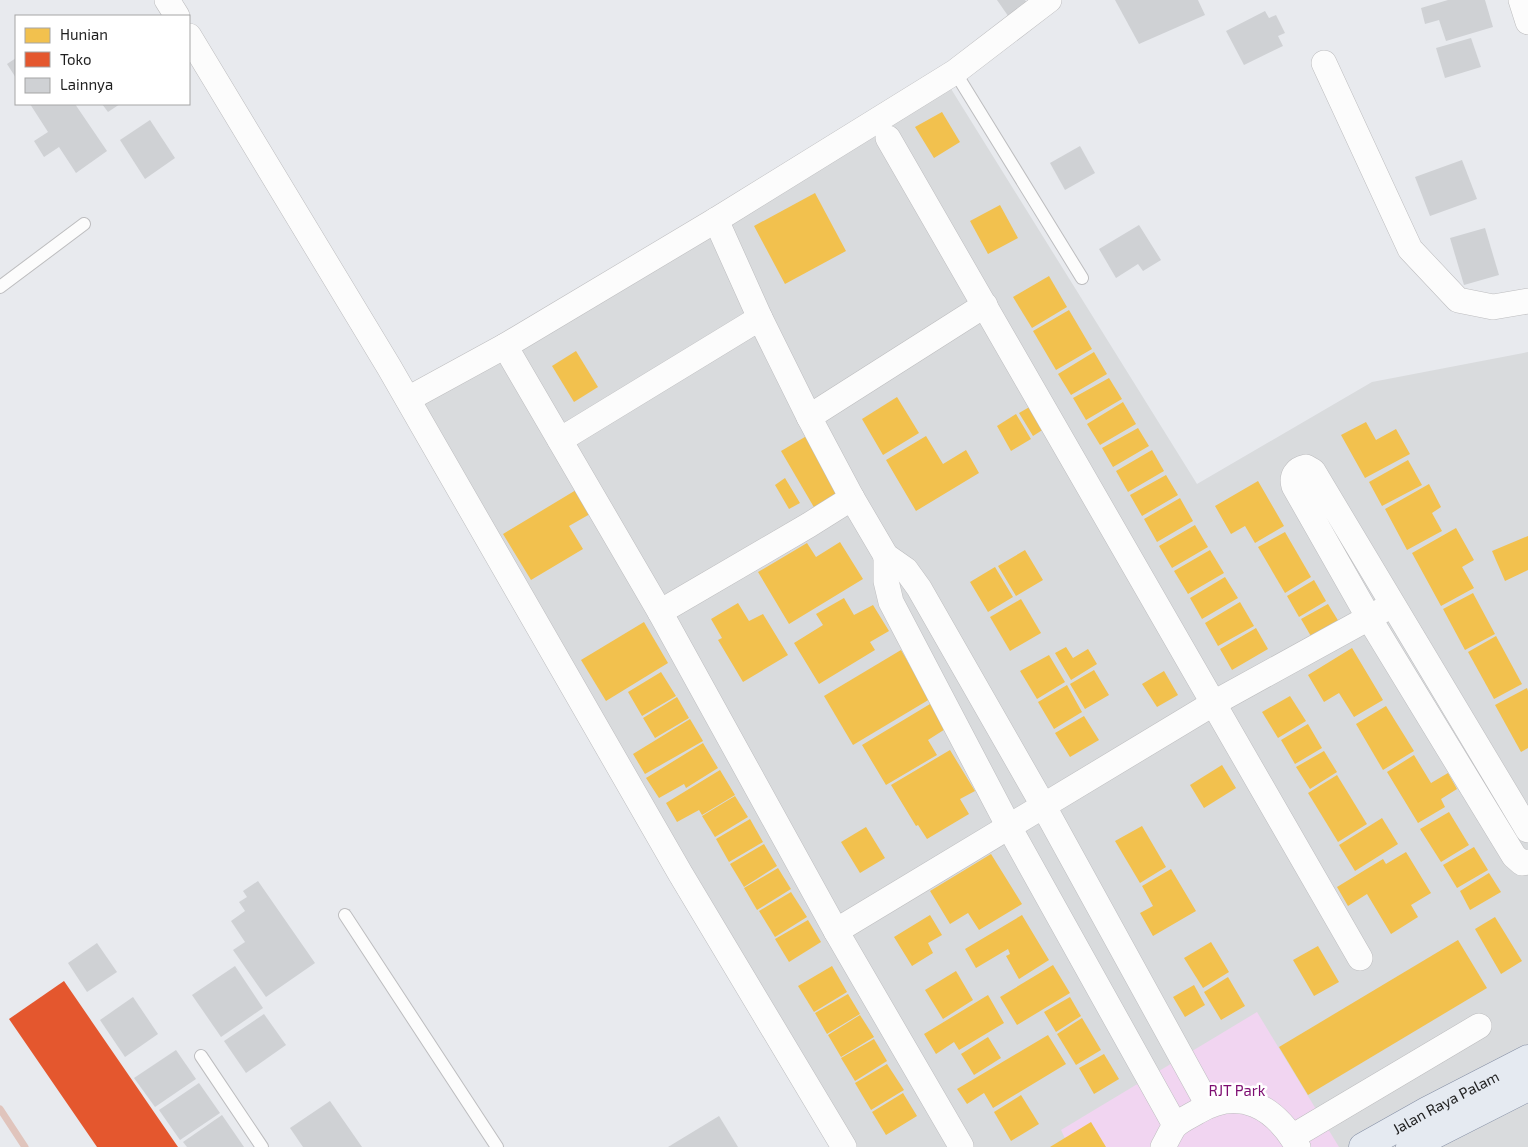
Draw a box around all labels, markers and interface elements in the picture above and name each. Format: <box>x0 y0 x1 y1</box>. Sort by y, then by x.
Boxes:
legend <box>15 15 190 105</box>
text: Hunian <box>60 25 108 43</box>
text: Toko <box>60 50 92 68</box>
text: Lainnya <box>60 75 113 93</box>
street label: Jalan Raya Palam <box>1389 1067 1502 1138</box>
park label: RJT Park <box>1209 1081 1266 1099</box>

